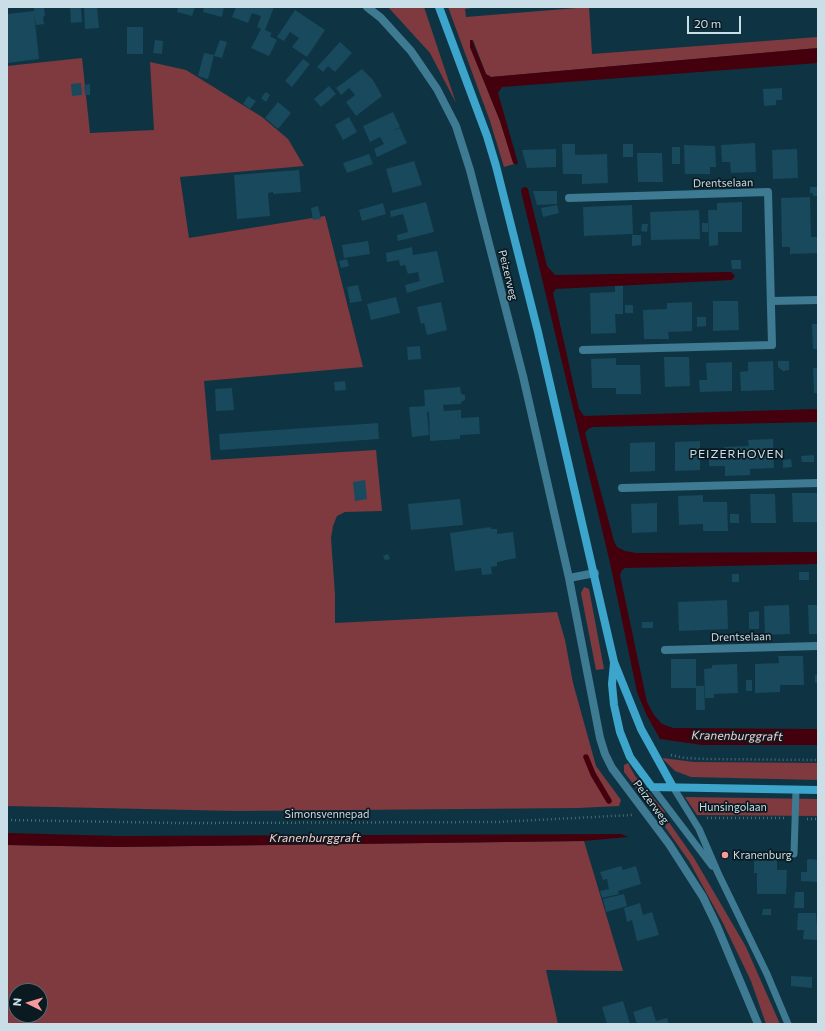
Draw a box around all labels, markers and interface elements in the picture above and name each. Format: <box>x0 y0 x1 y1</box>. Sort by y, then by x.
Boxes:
scale bar <box>689 8 743 34</box>
text: 20 m <box>694 16 721 30</box>
street label: Drentselaan <box>693 176 753 190</box>
street label: Peizerweg <box>495 248 521 302</box>
district label: PEIZERHOVEN <box>689 447 785 461</box>
street label: Drentselaan <box>711 630 771 644</box>
water label: Kranenburggraft <box>691 728 783 744</box>
street label: Peizerweg <box>630 778 672 826</box>
street label: Hunsingolaan <box>699 800 767 814</box>
street label: Simonsvennepad <box>285 807 369 821</box>
water label: Kranenburggraft <box>269 831 361 845</box>
place label: Kranenburg <box>733 848 792 862</box>
marker: Kranenburg <box>720 850 730 860</box>
north arrow <box>8 983 48 1023</box>
text: N <box>10 997 23 1007</box>

